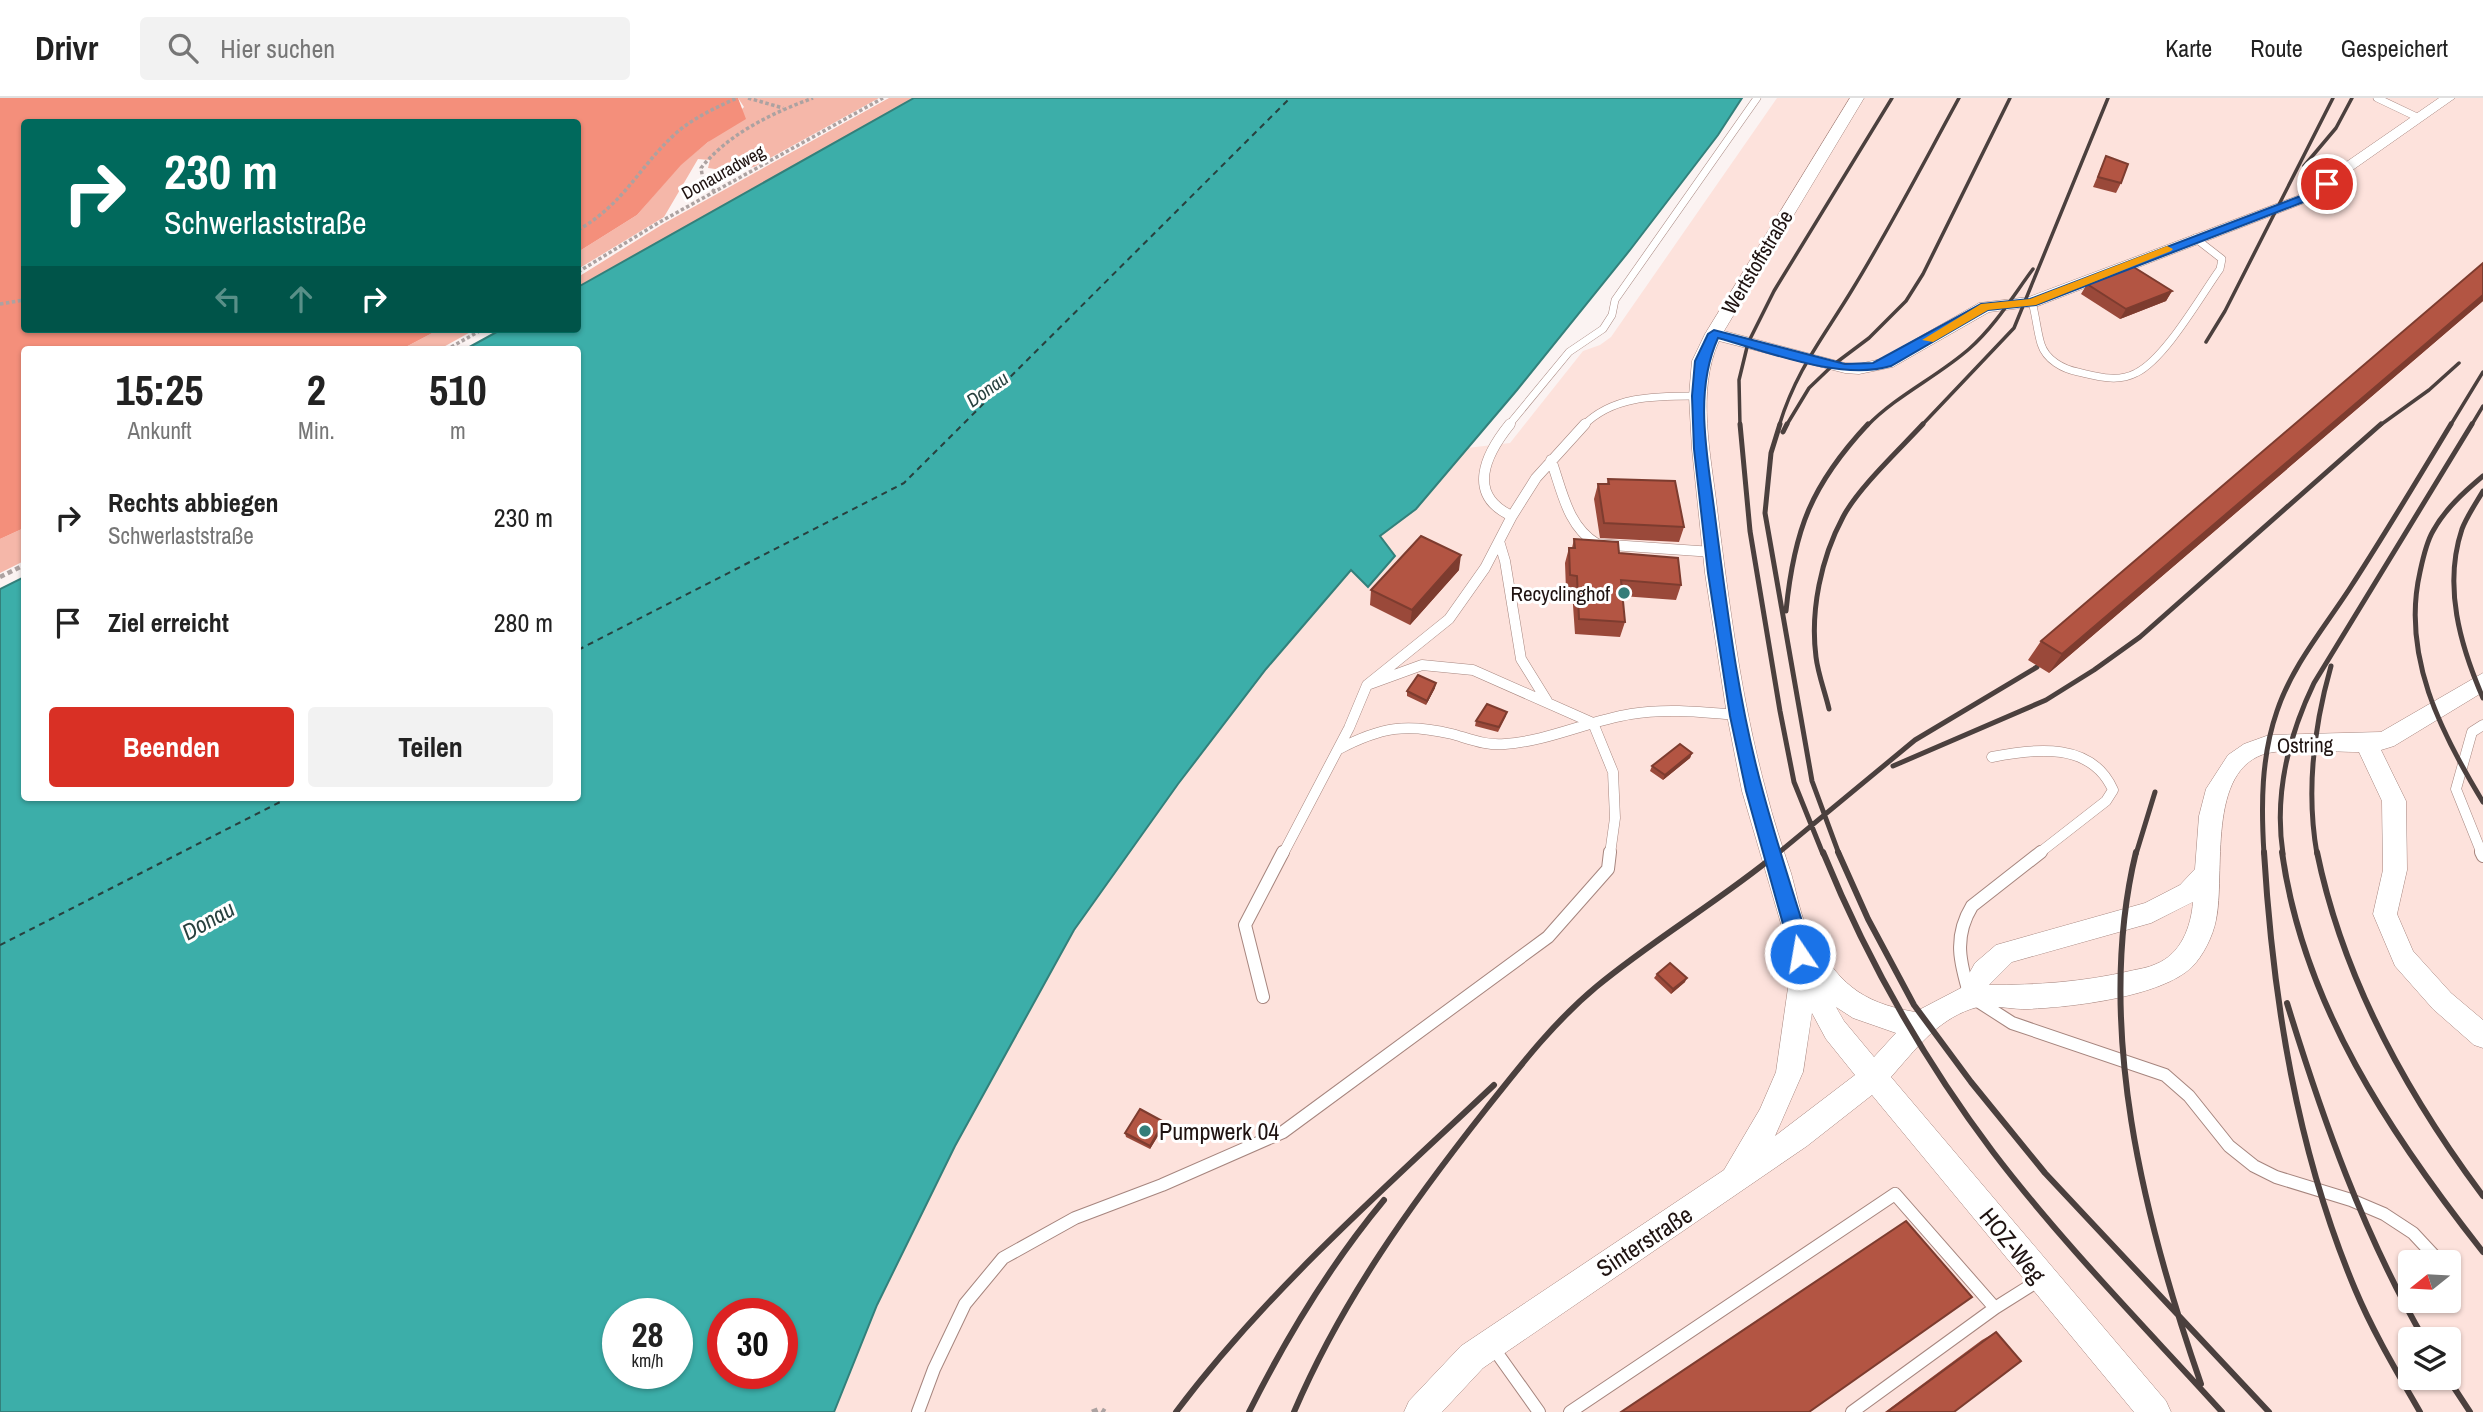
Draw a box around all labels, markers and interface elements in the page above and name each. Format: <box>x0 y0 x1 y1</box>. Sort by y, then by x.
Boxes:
search box <box>140 17 630 80</box>
text: Drivr <box>35 26 98 70</box>
icon: search <box>164 29 202 67</box>
text: Hier suchen <box>220 31 335 66</box>
text: Karte <box>2165 32 2212 64</box>
text: Route <box>2250 32 2303 64</box>
text: Gespeichert <box>2341 32 2448 64</box>
text: 230 m <box>164 138 278 204</box>
street label: Donauradweg <box>677 138 770 205</box>
icon: right <box>49 147 140 238</box>
pin <box>2297 154 2357 214</box>
icon: arrive <box>2308 165 2346 203</box>
text: Schwerlaststraße <box>164 201 367 244</box>
street label: Wertstoffstraße <box>1714 204 1800 320</box>
icon: left <box>209 280 247 318</box>
icon: ahead <box>282 280 320 318</box>
icon: right <box>355 280 393 318</box>
text: 15:25 <box>115 362 204 418</box>
text: 2 <box>307 362 326 418</box>
text: 510 <box>429 362 487 418</box>
water label: Donau <box>961 365 1014 413</box>
text: Ankunft <box>127 415 191 446</box>
text: Min. <box>298 415 335 446</box>
text: m <box>450 415 466 446</box>
text: Rechts abbiegen <box>108 485 279 520</box>
icon: right <box>49 499 87 537</box>
text: 230 m <box>494 500 553 535</box>
text: Schwerlaststraße <box>108 520 254 551</box>
place label: Recyclinghof <box>1510 579 1610 608</box>
marker: Recyclinghof <box>1616 585 1632 601</box>
icon: arrive <box>49 604 87 642</box>
text: Ziel erreicht <box>108 605 229 640</box>
text: 280 m <box>494 605 553 640</box>
button: Beenden <box>49 707 294 787</box>
button: Teilen <box>308 707 553 787</box>
street label: Ostring <box>2277 730 2334 760</box>
water label: Donau <box>176 893 240 947</box>
position arrow <box>1763 917 1837 991</box>
place label: Pumpwerk 04 <box>1159 1115 1279 1147</box>
marker: Pumpwerk 04 <box>1137 1123 1153 1139</box>
street label: Sinterstraße <box>1590 1198 1698 1284</box>
street label: HOZ-Weg <box>1973 1201 2053 1289</box>
north arrow <box>2398 1250 2460 1312</box>
map controls <box>2398 1250 2461 1390</box>
speed limit sign: 30 <box>707 1298 798 1389</box>
text: 28 <box>632 1311 663 1358</box>
button: layers <box>2398 1327 2461 1390</box>
text: km/h <box>632 1348 664 1373</box>

